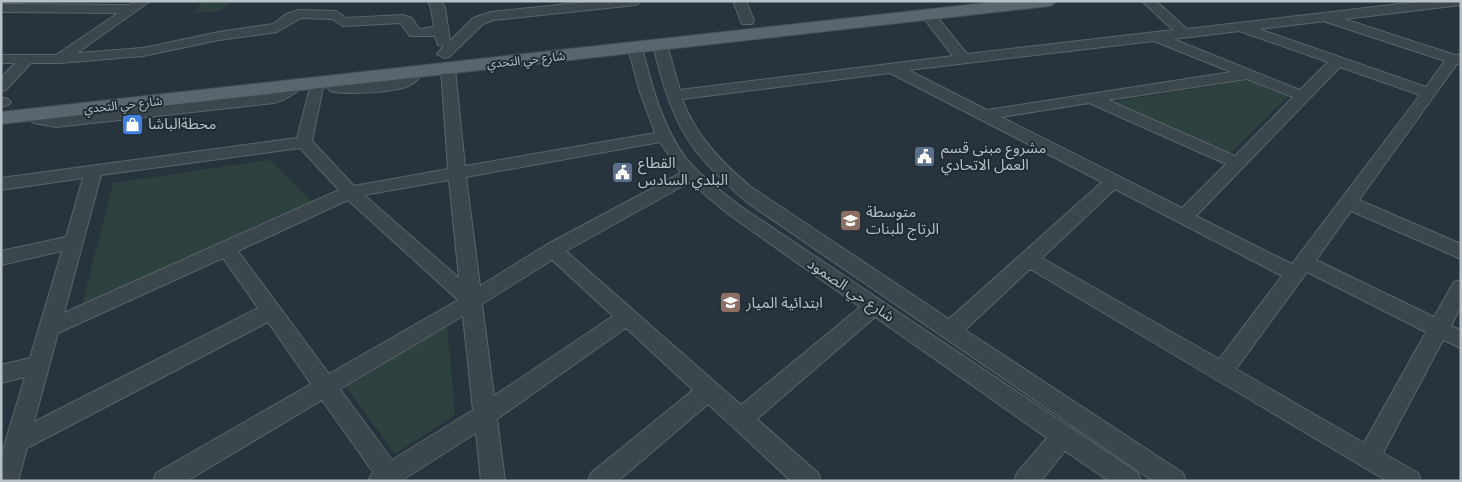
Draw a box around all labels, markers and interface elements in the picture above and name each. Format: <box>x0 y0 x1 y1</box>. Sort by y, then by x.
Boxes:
street label: شارع حي التحدي <box>486 49 566 74</box>
street label: شارع حي التحدي <box>83 94 163 119</box>
shop icon: محطةالباشا <box>120 112 144 136</box>
place label: محطةالباشا <box>148 115 216 132</box>
place label: مشروع مبنى قسم العمل الاتحادي <box>941 139 1046 176</box>
public building icon: مشروع مبنى قسم العمل الاتحادي <box>913 145 937 169</box>
place label: القطاع البلدي السادس <box>638 154 728 191</box>
public building icon: القطاع البلدي السادس <box>610 160 634 184</box>
place label: متوسطة الرتاج للبنات <box>866 203 939 241</box>
school or university icon: متوسطة الرتاج للبنات <box>838 209 862 233</box>
street label: شارع حي الصمود <box>802 254 898 328</box>
school or university icon: ابتدائية الميار <box>718 291 742 315</box>
place label: ابتدائية الميار <box>745 294 823 312</box>

